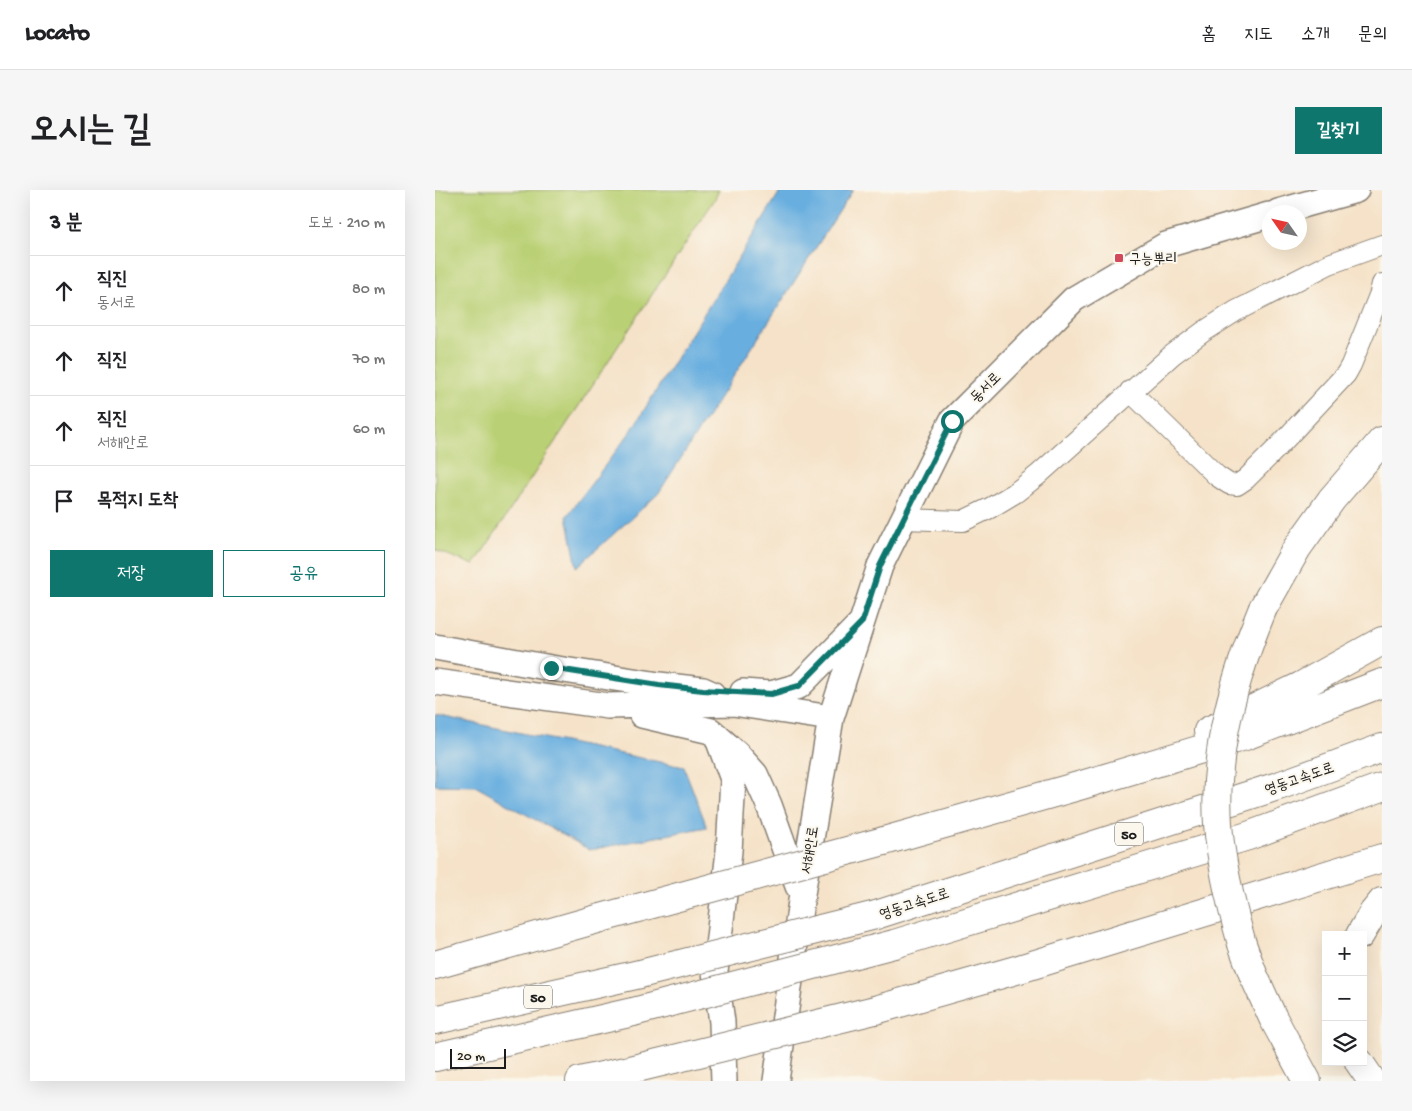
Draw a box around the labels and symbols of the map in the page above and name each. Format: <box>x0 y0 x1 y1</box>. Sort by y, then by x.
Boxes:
north arrow <box>1262 205 1307 250</box>
place label: 구능뿌리 <box>1129 251 1177 269</box>
marker: 구능뿌리 <box>1113 252 1125 264</box>
street label: 동서로 <box>967 369 1006 408</box>
route start <box>941 410 964 433</box>
route end <box>540 657 563 680</box>
street label: 영동고속도로 <box>1262 760 1337 800</box>
road number: 50 <box>1115 823 1143 846</box>
street label: 서해안로 <box>798 825 824 876</box>
street label: 영동고속도로 <box>877 885 952 925</box>
road number: 50 <box>524 986 552 1009</box>
scale bar <box>450 1046 506 1069</box>

